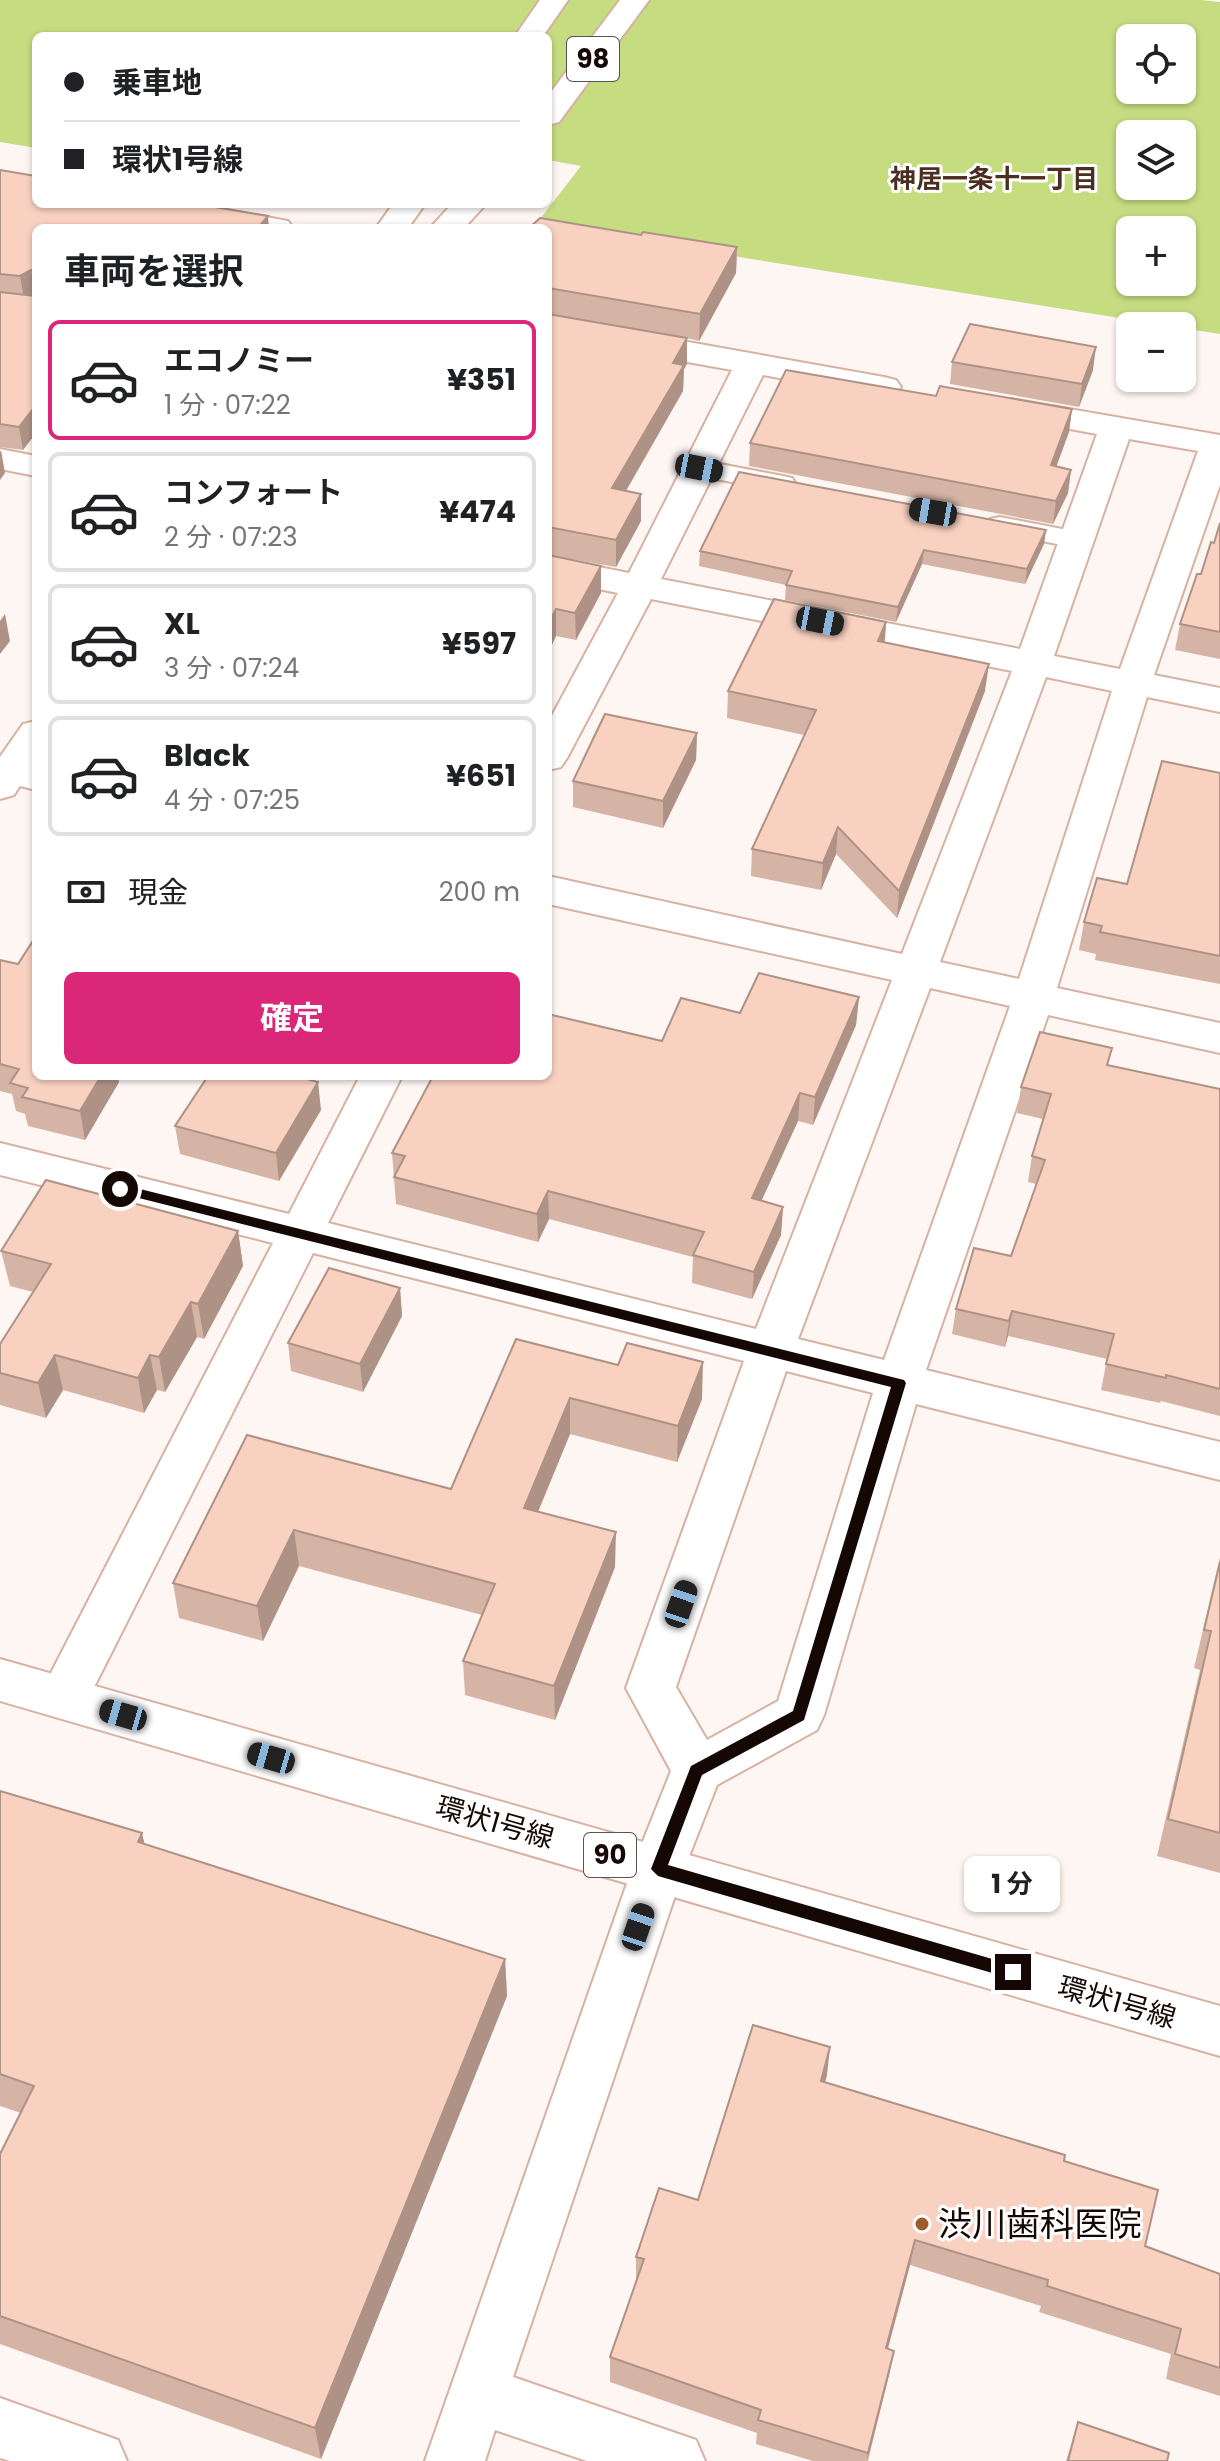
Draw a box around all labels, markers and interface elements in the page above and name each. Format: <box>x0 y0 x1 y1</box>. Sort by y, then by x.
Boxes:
map controls <box>1116 24 1196 392</box>
button: locate <box>1116 24 1196 104</box>
road number: 98 <box>567 37 619 81</box>
text: 乗車地 <box>112 61 202 104</box>
button: layers <box>1116 120 1196 200</box>
text: 環状1号線 <box>112 138 243 181</box>
district label: 神居一条十一丁目 <box>890 161 1098 197</box>
button: + <box>1116 216 1196 296</box>
text: 車両を選択 <box>64 246 244 297</box>
button: − <box>1116 312 1196 392</box>
text: エコノミー <box>164 339 314 382</box>
icon: car <box>68 344 140 416</box>
text: ¥351 <box>447 358 516 401</box>
text: 1 分 · 07:22 <box>164 387 291 423</box>
car <box>673 452 725 484</box>
text: コンフォート <box>164 471 343 514</box>
icon: car <box>68 476 140 548</box>
text: ¥474 <box>439 490 516 533</box>
car <box>907 496 959 528</box>
text: 2 分 · 07:23 <box>164 519 298 555</box>
text: XL <box>164 602 200 645</box>
car <box>794 605 846 637</box>
icon: car <box>68 608 140 680</box>
text: ¥597 <box>442 622 516 665</box>
text: 3 分 · 07:24 <box>164 650 299 686</box>
text: Black <box>164 734 250 777</box>
icon: car <box>68 740 140 812</box>
text: ¥651 <box>446 754 516 797</box>
text: 4 分 · 07:25 <box>164 782 300 818</box>
icon: cash <box>64 870 108 914</box>
text: 現金 <box>128 871 188 914</box>
text: 200 m <box>439 874 520 910</box>
button: 確定 <box>64 972 520 1064</box>
route start <box>102 1171 138 1207</box>
car <box>662 1577 700 1631</box>
car <box>97 1697 149 1733</box>
car <box>245 1740 297 1776</box>
street label: 環状1号線 <box>431 1787 558 1858</box>
road number: 90 <box>584 1833 636 1877</box>
callout: 1 分 <box>965 1856 1061 1912</box>
text: 1 分 <box>991 1866 1033 1902</box>
car <box>619 1900 657 1954</box>
route end <box>995 1954 1031 1990</box>
street label: 環状1号線 <box>1053 1967 1180 2038</box>
place label: 渋川歯科医院 <box>938 2200 1142 2248</box>
marker: 渋川歯科医院 <box>913 2215 931 2233</box>

